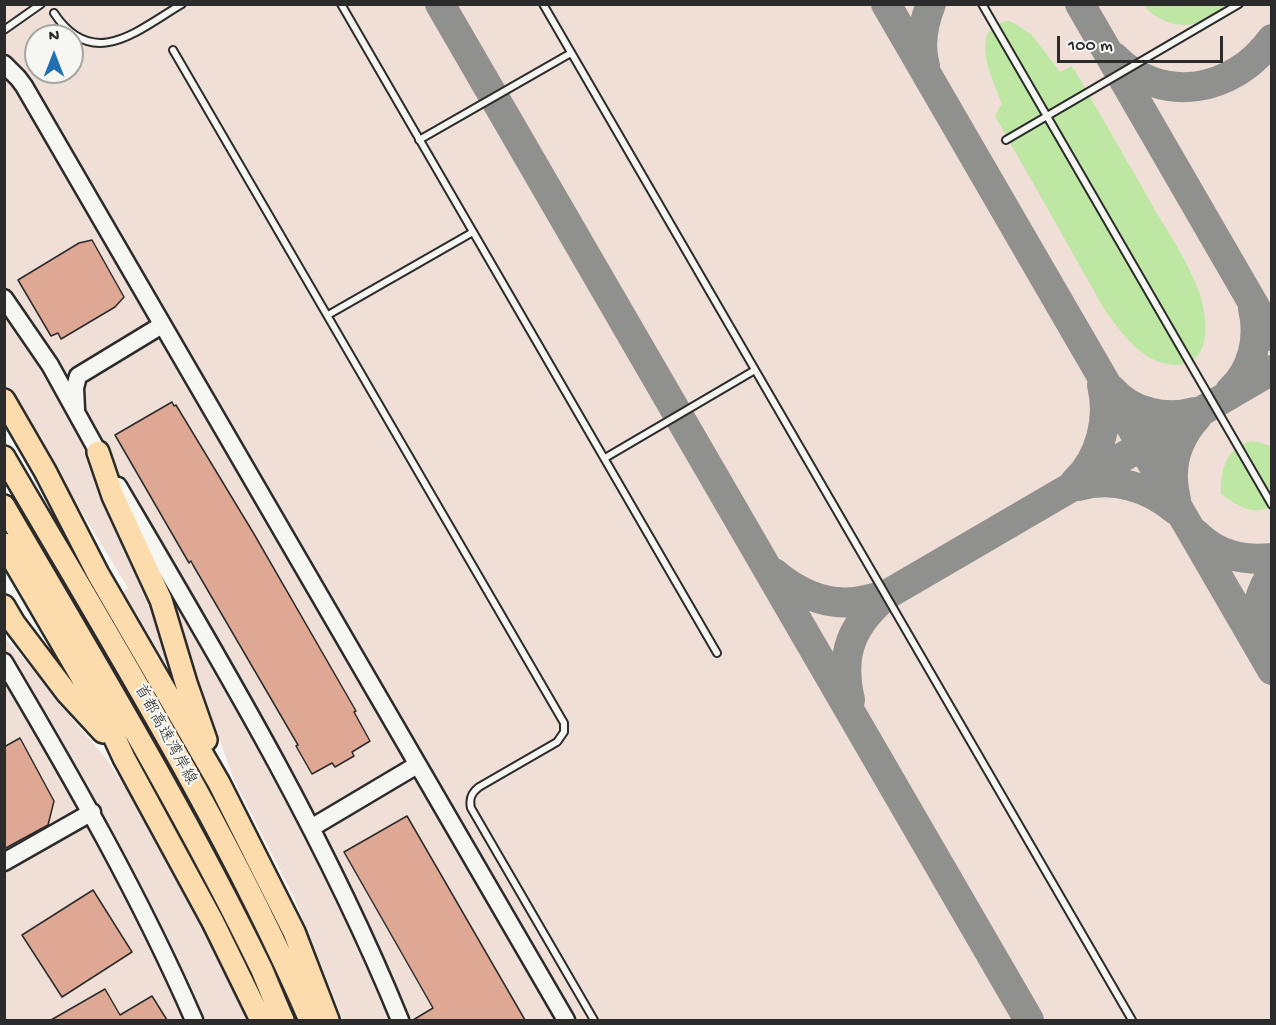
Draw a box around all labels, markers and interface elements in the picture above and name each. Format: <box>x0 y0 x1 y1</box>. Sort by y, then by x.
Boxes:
north arrow <box>24 24 84 84</box>
scale bar <box>1060 24 1226 62</box>
text: N <box>49 28 59 47</box>
text: 100 m <box>1068 36 1113 57</box>
street label: 首都高速湾岸線 <box>128 681 200 789</box>

